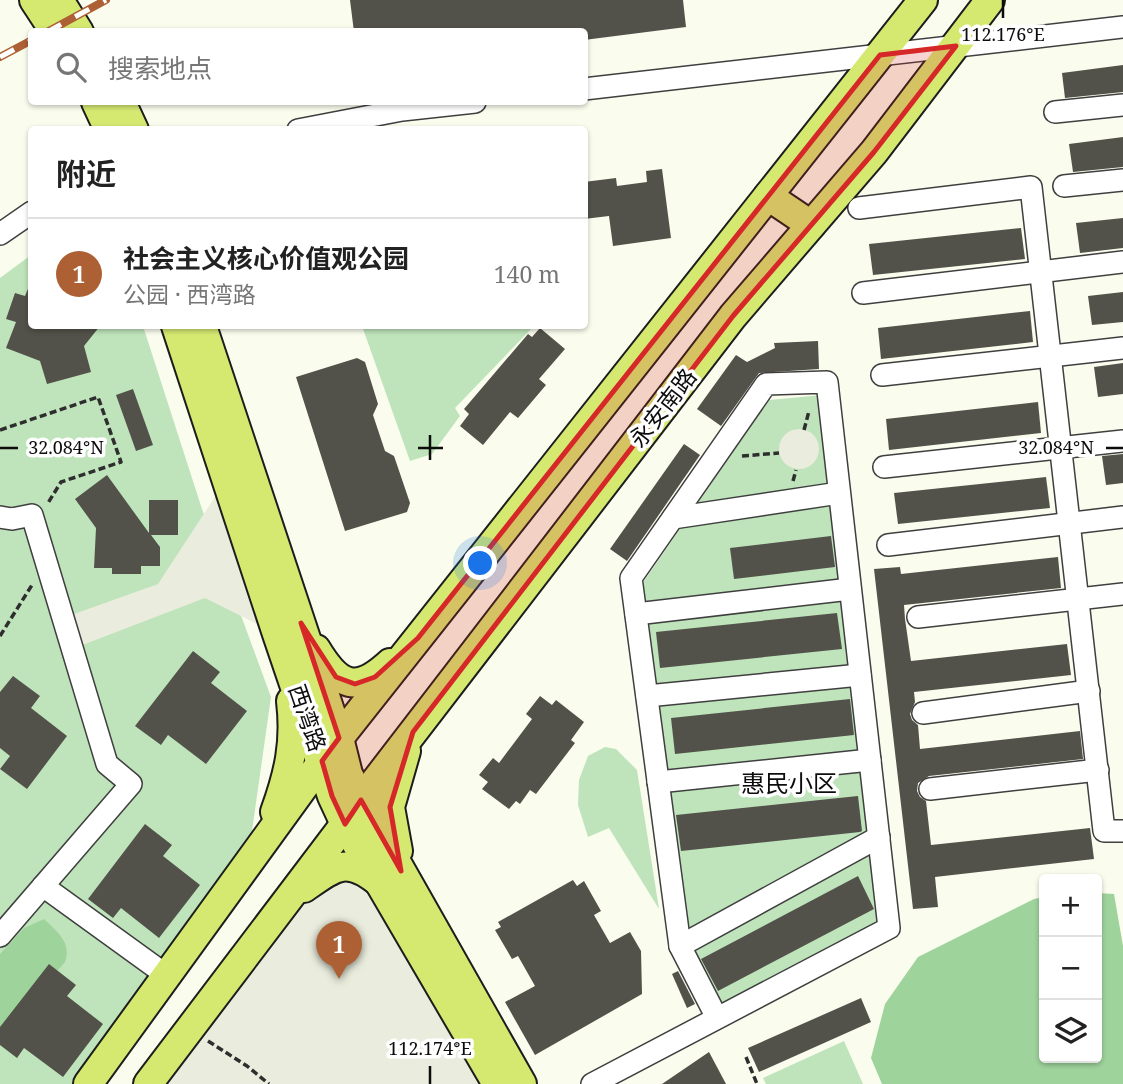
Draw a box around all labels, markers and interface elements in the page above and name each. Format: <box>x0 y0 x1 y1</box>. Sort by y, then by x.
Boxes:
text: 112.176°E <box>961 22 1045 46</box>
search box <box>28 28 588 105</box>
icon: search <box>52 48 90 86</box>
text: 搜索地点 <box>108 50 212 86</box>
text: 附近 <box>56 153 116 194</box>
text: 社会主义核心价值观公园 <box>123 240 409 276</box>
text: 1 <box>73 258 86 290</box>
text: 140 m <box>494 258 560 290</box>
text: 公园 · 西湾路 <box>123 278 256 310</box>
street label: 永安南路 <box>621 361 703 453</box>
text: 32.084°N <box>28 435 104 459</box>
text: 32.084°N <box>1018 435 1094 459</box>
your location <box>463 546 497 580</box>
street label: 西湾路 <box>282 680 334 756</box>
district label: 惠民小区 <box>741 766 837 799</box>
map controls <box>1039 874 1102 1063</box>
button: + <box>1039 874 1102 937</box>
pin: 1 <box>316 921 362 979</box>
button: − <box>1039 937 1102 1000</box>
button: layers <box>1039 1000 1102 1063</box>
text: 112.174°E <box>388 1036 472 1060</box>

